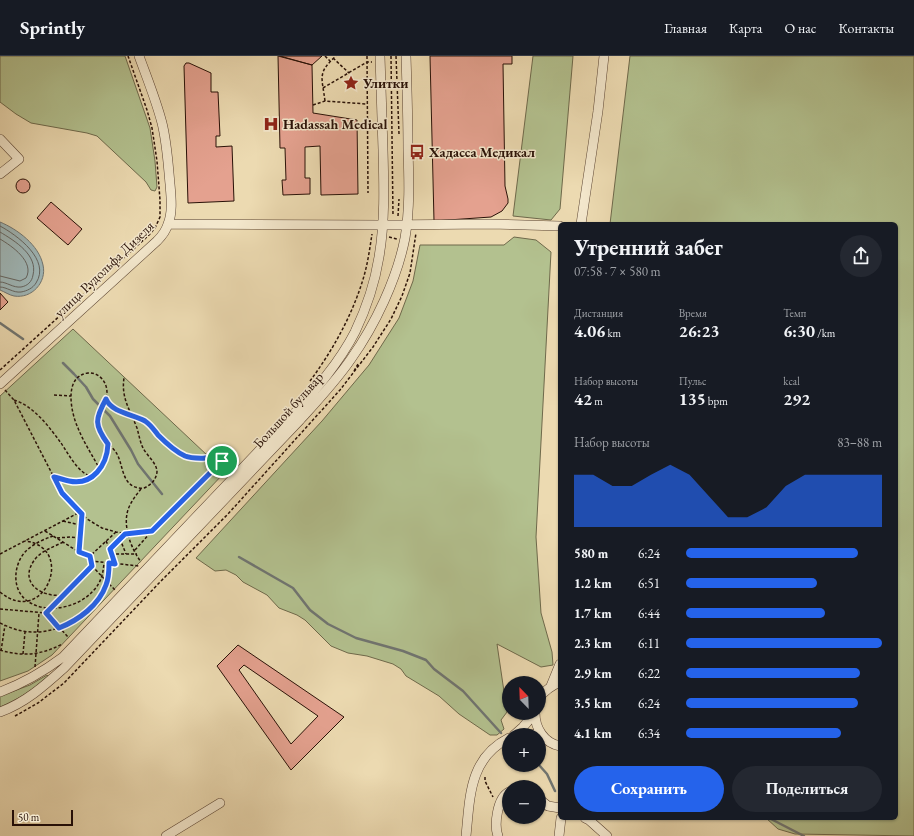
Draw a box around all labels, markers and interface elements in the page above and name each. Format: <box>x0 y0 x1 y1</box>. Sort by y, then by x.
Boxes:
text: Sprintly <box>20 15 85 40</box>
text: Главная <box>664 19 707 37</box>
text: Карта <box>729 19 762 37</box>
text: О нас <box>784 19 816 37</box>
text: Контакты <box>838 19 894 37</box>
place icon: Улитки <box>342 74 360 92</box>
place label: Улитки <box>362 74 409 92</box>
hospital icon: Hadassah Medical <box>262 115 280 133</box>
place label: Hadassah Medical <box>283 115 388 133</box>
bus stop icon: Хадасса Медикал <box>408 143 426 161</box>
place label: Хадасса Медикал <box>428 143 535 161</box>
street label: улица Рудольфа Дизеля <box>50 217 158 321</box>
text: Утренний забег <box>574 233 723 262</box>
button: share <box>840 235 882 277</box>
text: 07:58 · 7 × 580 m <box>574 263 661 280</box>
text: Дистанция <box>574 306 623 320</box>
text: Время <box>679 306 707 320</box>
text: Темп <box>783 306 806 320</box>
text: 4.06 <box>574 320 605 342</box>
text: 26:23 <box>679 320 719 342</box>
text: 6:30 <box>783 320 815 342</box>
text: km <box>605 326 621 340</box>
text: /km <box>815 326 835 340</box>
street label: Большой бульвар <box>249 368 327 452</box>
text: Набор высоты <box>574 374 638 388</box>
text: Пульс <box>679 374 707 388</box>
text: kcal <box>783 374 800 388</box>
text: 42 <box>574 388 592 410</box>
text: 135 <box>679 388 706 410</box>
text: 292 <box>783 388 810 410</box>
text: m <box>592 394 603 408</box>
text: bpm <box>706 394 728 408</box>
text: Набор высоты <box>574 434 650 451</box>
text: 83–88 m <box>837 434 882 451</box>
pin <box>205 444 239 478</box>
icon: arrive <box>211 450 233 472</box>
text: 580 m <box>574 545 608 562</box>
text: 6:24 <box>638 545 660 562</box>
text: 1.2 km <box>574 575 612 592</box>
text: 6:51 <box>638 575 660 592</box>
text: 1.7 km <box>574 605 612 622</box>
text: 6:44 <box>638 605 660 622</box>
text: 2.3 km <box>574 635 612 652</box>
text: 6:11 <box>638 635 660 652</box>
text: 2.9 km <box>574 665 612 682</box>
text: 6:22 <box>638 665 660 682</box>
north arrow <box>502 676 546 720</box>
map controls <box>502 676 546 824</box>
text: 3.5 km <box>574 695 612 712</box>
text: 6:24 <box>638 695 660 712</box>
text: 4.1 km <box>574 725 612 742</box>
text: 6:34 <box>638 725 660 742</box>
button: + <box>502 728 546 772</box>
button: Сохранить <box>574 766 724 812</box>
button: Поделиться <box>732 766 882 812</box>
button: − <box>502 780 546 824</box>
scale bar <box>12 808 73 827</box>
text: 50 m <box>18 810 39 824</box>

